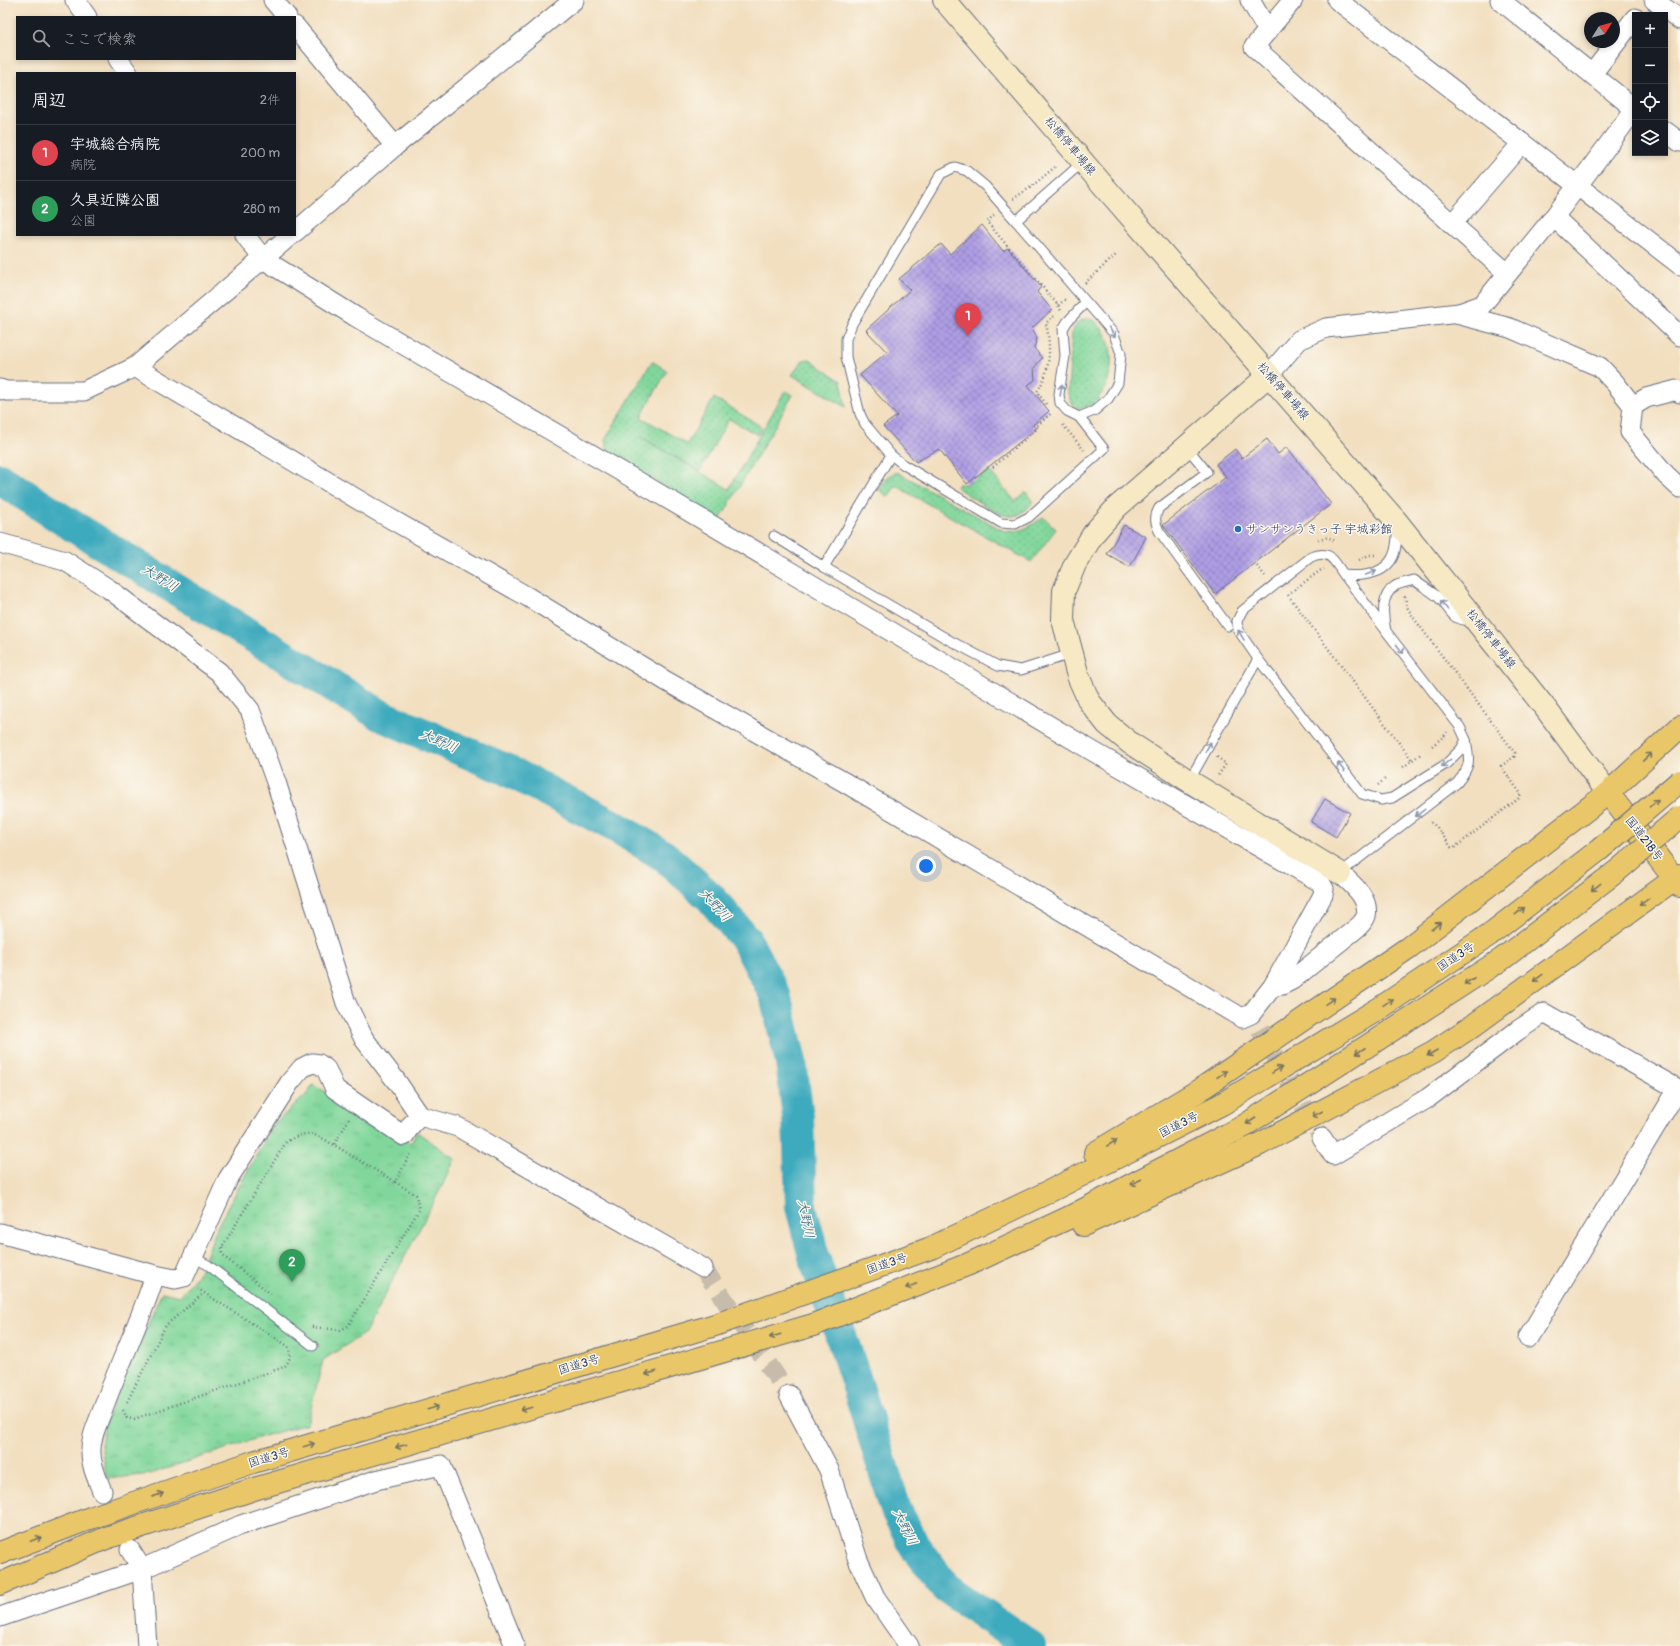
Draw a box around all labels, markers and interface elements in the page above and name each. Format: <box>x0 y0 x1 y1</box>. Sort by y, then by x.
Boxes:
north arrow <box>1584 12 1620 48</box>
map controls <box>1632 12 1668 156</box>
button: + <box>1632 12 1668 48</box>
search box <box>16 16 296 60</box>
icon: search <box>30 27 52 49</box>
text: ここで検索 <box>62 30 137 49</box>
button: − <box>1632 48 1668 84</box>
button: locate <box>1632 84 1668 120</box>
text: 周辺 <box>32 90 66 111</box>
text: 2件 <box>260 92 280 108</box>
street label: 松橋停車場線 <box>1041 114 1099 178</box>
button: layers <box>1632 120 1668 156</box>
text: 宇城総合病院 <box>70 135 160 154</box>
text: 1 <box>42 145 48 161</box>
text: 200 m <box>241 145 280 161</box>
text: 病院 <box>70 157 96 173</box>
text: 久具近隣公園 <box>70 191 160 210</box>
text: 2 <box>41 201 49 217</box>
text: 280 m <box>243 201 280 217</box>
text: 公園 <box>70 213 96 229</box>
pin: 1 <box>955 303 981 336</box>
one-way arrow <box>1107 326 1116 337</box>
street label: 松橋停車場線 <box>1254 359 1312 423</box>
one-way arrow <box>1057 384 1065 397</box>
place label: サンサンうきっ子 宇城彩館 <box>1246 522 1393 537</box>
marker: サンサンうきっ子 宇城彩館 <box>1233 524 1243 534</box>
water label: 大野川 <box>139 561 181 595</box>
one-way arrow <box>1365 569 1377 577</box>
one-way arrow <box>1439 599 1448 610</box>
street label: 松橋停車場線 <box>1463 606 1519 672</box>
one-way arrow <box>1237 629 1245 641</box>
one-way arrow <box>1395 643 1404 654</box>
water label: 大野川 <box>418 726 460 756</box>
one-way arrow <box>1205 741 1212 753</box>
one-way arrow <box>1642 752 1652 762</box>
one-way arrow <box>1440 759 1451 767</box>
one-way arrow <box>1337 761 1345 772</box>
one-way arrow <box>1648 799 1659 808</box>
one-way arrow <box>1414 808 1425 817</box>
street label: 国道218号 <box>1622 813 1666 865</box>
your location <box>916 856 936 876</box>
one-way arrow <box>1591 883 1602 891</box>
water label: 大野川 <box>696 885 734 925</box>
one-way arrow <box>1638 898 1649 906</box>
one-way arrow <box>1514 907 1525 915</box>
one-way arrow <box>1431 922 1442 930</box>
street label: 国道3号 <box>1434 939 1478 975</box>
one-way arrow <box>1533 974 1544 983</box>
one-way arrow <box>1464 977 1475 985</box>
one-way arrow <box>1324 997 1335 1005</box>
one-way arrow <box>1382 998 1393 1006</box>
one-way arrow <box>1355 1047 1366 1055</box>
one-way arrow <box>1426 1049 1438 1057</box>
one-way arrow <box>1271 1066 1283 1074</box>
one-way arrow <box>1217 1070 1228 1078</box>
street label: 国道3号 <box>1157 1109 1201 1141</box>
one-way arrow <box>1311 1111 1323 1118</box>
one-way arrow <box>1245 1117 1256 1125</box>
one-way arrow <box>1106 1138 1118 1146</box>
one-way arrow <box>1130 1179 1142 1187</box>
water label: 大野川 <box>794 1198 818 1240</box>
pin: 2 <box>279 1249 305 1282</box>
street label: 国道3号 <box>864 1250 910 1278</box>
one-way arrow <box>906 1283 918 1291</box>
one-way arrow <box>769 1333 782 1340</box>
street label: 国道3号 <box>556 1352 602 1378</box>
one-way arrow <box>644 1370 657 1377</box>
one-way arrow <box>426 1404 439 1411</box>
one-way arrow <box>520 1406 533 1413</box>
one-way arrow <box>302 1441 315 1448</box>
one-way arrow <box>395 1443 408 1450</box>
street label: 国道3号 <box>246 1445 292 1471</box>
one-way arrow <box>152 1490 164 1498</box>
water label: 大野川 <box>889 1506 921 1548</box>
one-way arrow <box>30 1535 42 1543</box>

